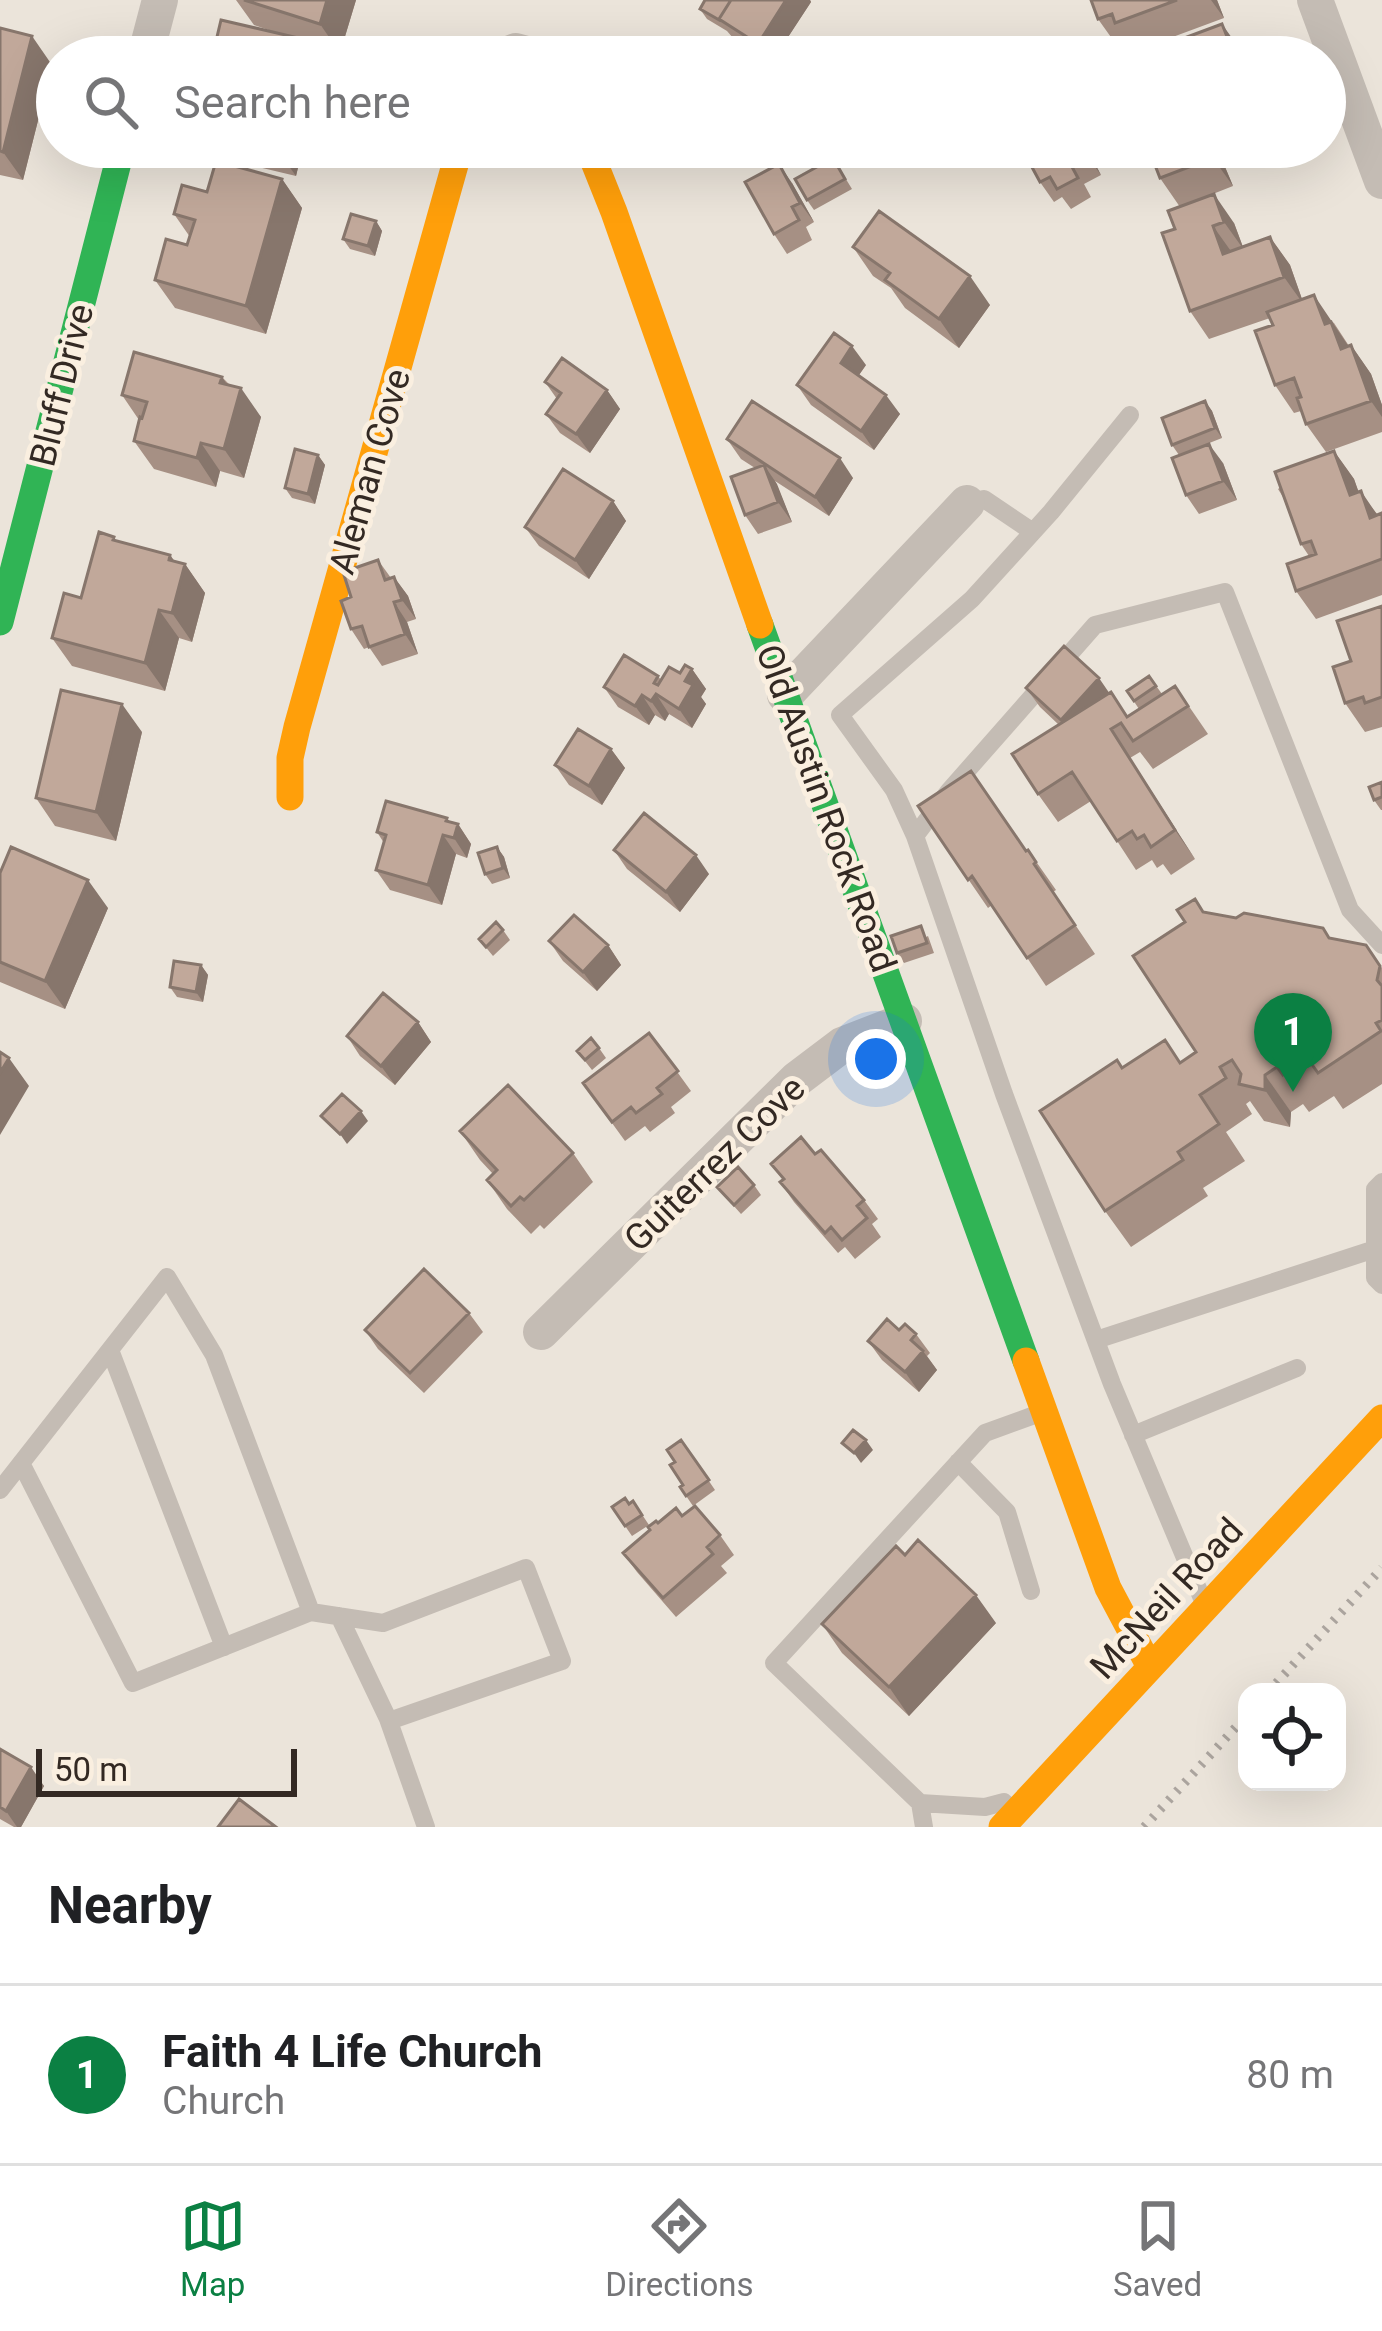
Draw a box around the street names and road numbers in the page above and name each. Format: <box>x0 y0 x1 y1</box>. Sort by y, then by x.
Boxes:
street label: Bluff Drive <box>22 300 102 471</box>
street label: Aleman Cove <box>321 364 419 579</box>
street label: Old Austin Rock Road <box>747 639 905 978</box>
street label: Guiterrez Cove <box>616 1067 813 1260</box>
street label: McNeil Road <box>1082 1510 1252 1688</box>

